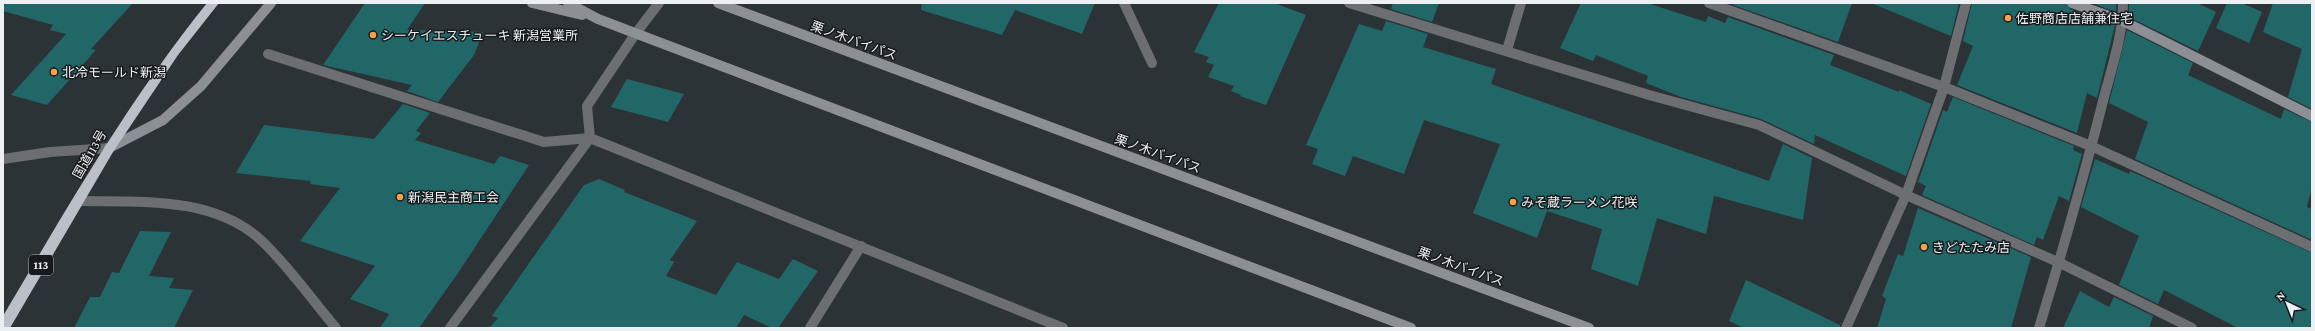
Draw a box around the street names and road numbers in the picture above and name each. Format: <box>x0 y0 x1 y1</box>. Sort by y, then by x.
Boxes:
street label: 栗ノ木バイパス <box>809 18 899 63</box>
street label: 国道113号 <box>69 127 109 181</box>
street label: 栗ノ木バイパス <box>1113 131 1203 176</box>
street label: 栗ノ木バイパス <box>1416 244 1506 289</box>
road number: 113 <box>29 255 53 275</box>

